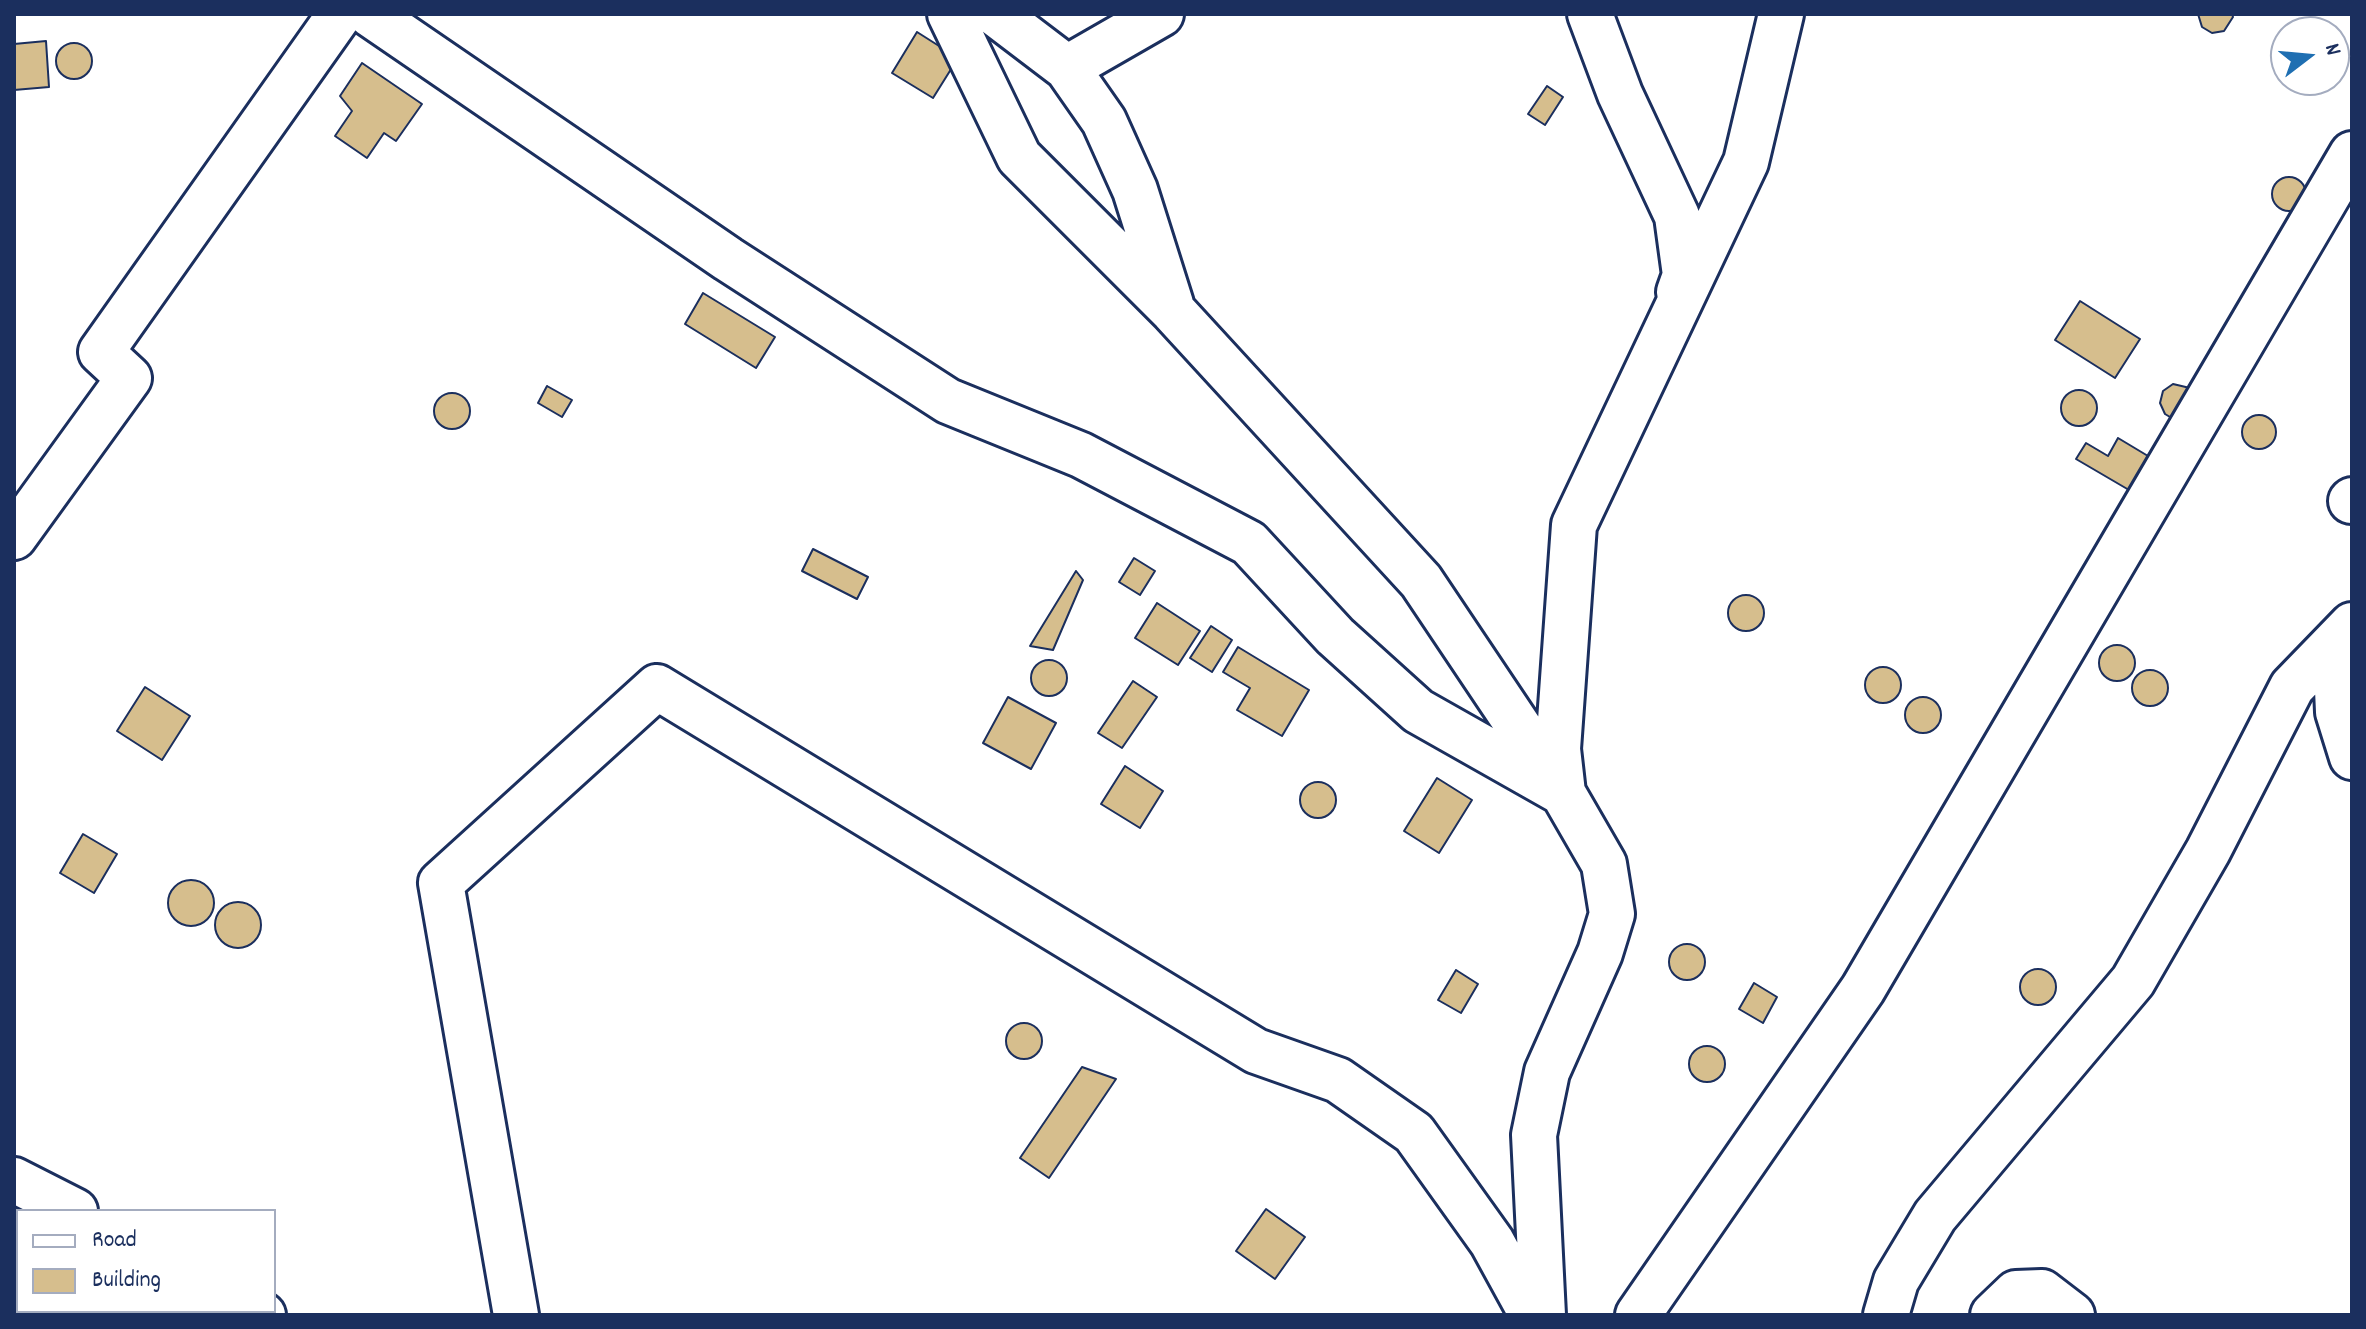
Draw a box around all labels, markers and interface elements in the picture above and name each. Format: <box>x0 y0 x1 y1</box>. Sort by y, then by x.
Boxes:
north arrow <box>2270 16 2350 96</box>
text: N <box>2315 40 2348 59</box>
legend <box>16 1209 276 1313</box>
text: Road <box>92 1224 137 1258</box>
text: Building <box>92 1264 161 1298</box>

